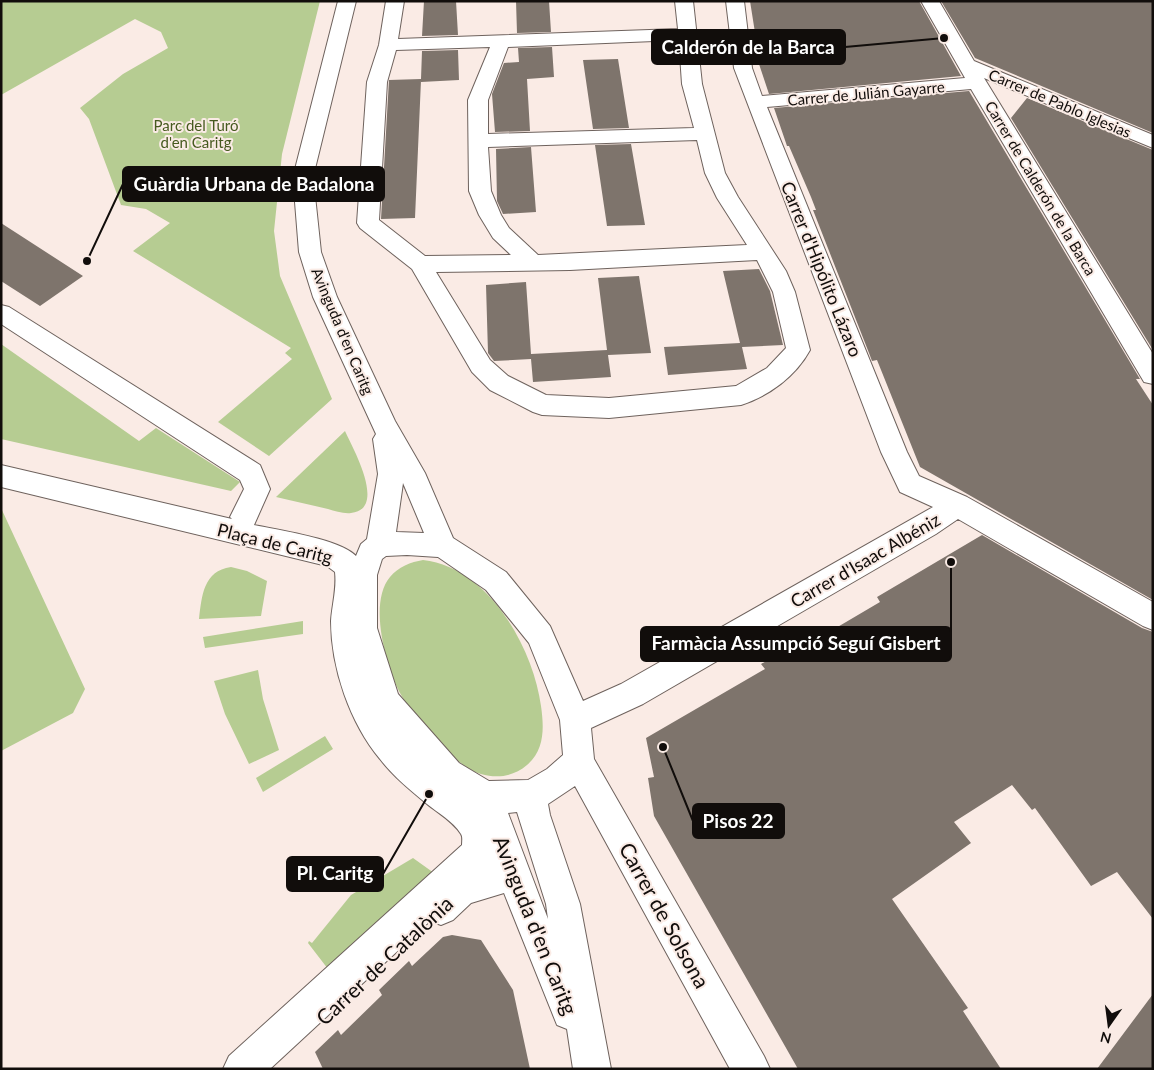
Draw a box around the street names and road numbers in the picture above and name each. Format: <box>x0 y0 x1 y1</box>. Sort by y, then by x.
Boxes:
street label: Carrer de Pablo Iglesias <box>986 65 1134 141</box>
street label: Carrer de Julián Gayarre <box>787 77 945 109</box>
street label: Carrer de Calderón de la Barca <box>982 98 1100 278</box>
street label: Carrer d'Hipólito Lázaro <box>777 178 867 360</box>
street label: Avinguda d'en Caritg <box>308 265 378 397</box>
street label: Carrer d'Isaac Albéniz <box>786 508 944 612</box>
street label: Plaça de Caritg <box>215 518 335 568</box>
street label: Avinguda d'en Caritg <box>489 832 583 1018</box>
street label: Carrer de Solsona <box>615 838 715 992</box>
street label: Carrer de Catalònia <box>311 890 457 1030</box>

